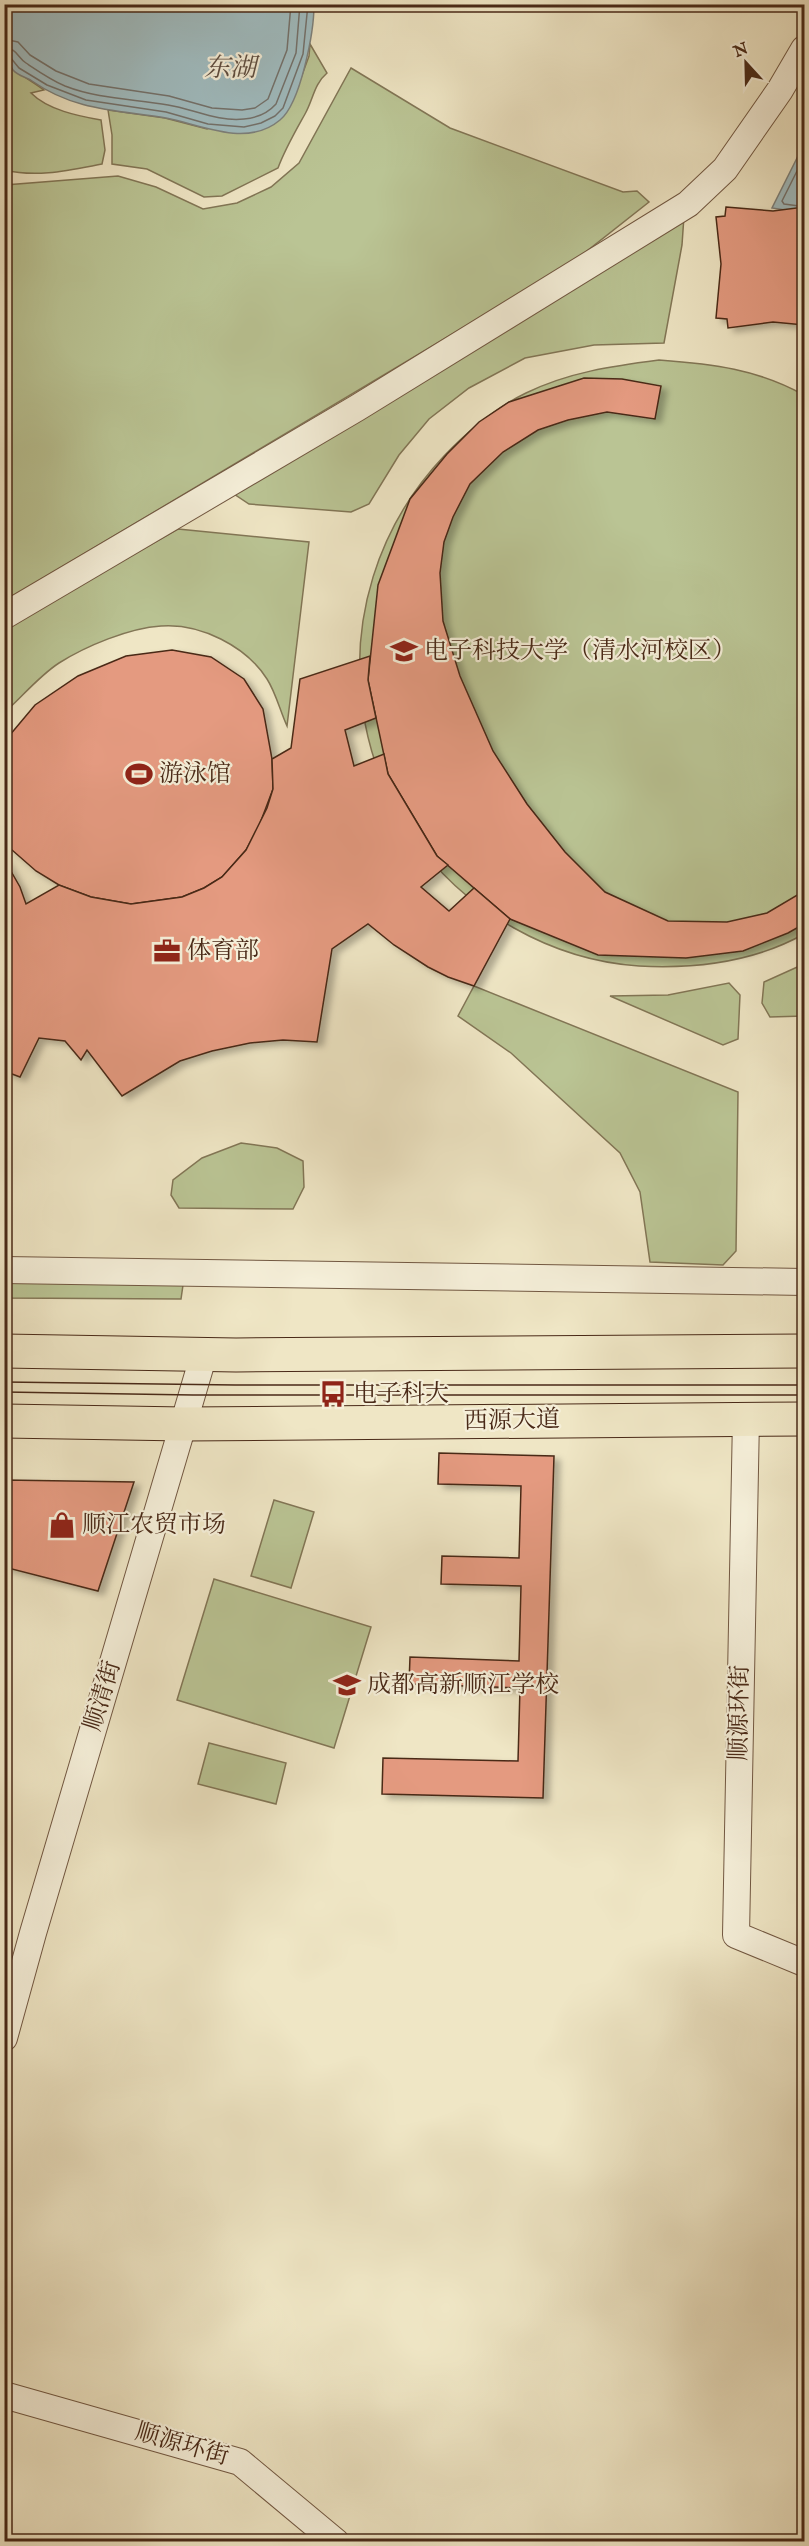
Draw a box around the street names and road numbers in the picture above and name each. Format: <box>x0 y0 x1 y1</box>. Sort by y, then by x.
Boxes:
street label: 西源大道 <box>464 1405 560 1437</box>
street label: 顺清街 <box>78 1657 128 1735</box>
street label: 顺源环街 <box>724 1665 756 1761</box>
street label: 顺源环街 <box>132 2417 232 2473</box>

